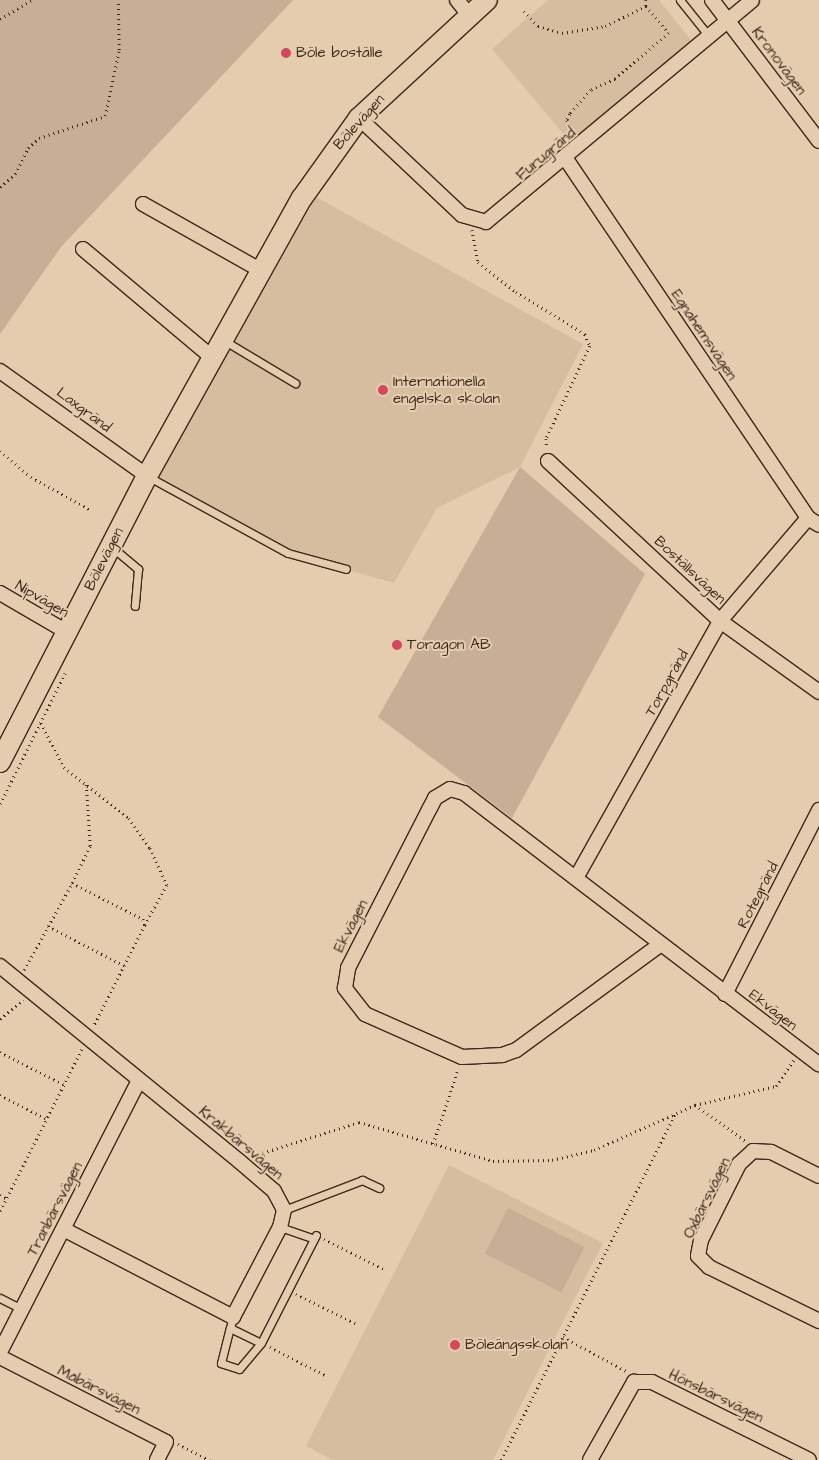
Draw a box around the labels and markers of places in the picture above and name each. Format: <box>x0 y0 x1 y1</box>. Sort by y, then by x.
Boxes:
place label: Böle boställe <box>296 44 382 62</box>
marker: Böle boställe <box>280 47 292 59</box>
place label: Internationella engelska skolan <box>393 372 500 407</box>
marker: Internationella engelska skolan <box>377 384 389 396</box>
place label: Toragon AB <box>407 636 491 654</box>
marker: Toragon AB <box>391 639 403 651</box>
place label: Böleängsskolan <box>465 1336 568 1354</box>
marker: Böleängsskolan <box>449 1339 461 1351</box>

